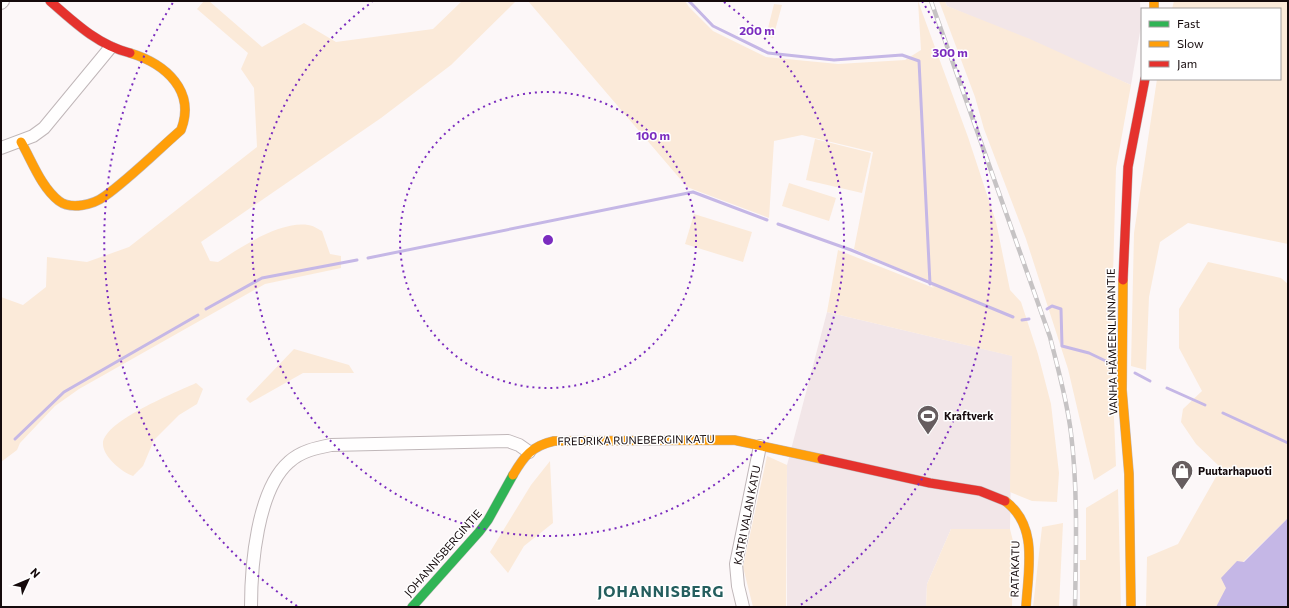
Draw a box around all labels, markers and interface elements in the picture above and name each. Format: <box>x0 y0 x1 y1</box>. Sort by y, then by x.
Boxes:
legend <box>1141 8 1281 80</box>
text: Fast <box>1177 16 1200 30</box>
text: 200 m <box>739 23 775 37</box>
text: Slow <box>1177 36 1204 50</box>
text: 300 m <box>932 45 968 59</box>
text: Jam <box>1177 56 1197 71</box>
text: 100 m <box>636 128 670 142</box>
centre of rings <box>541 233 555 247</box>
street label: VANHA HÄMEENLINNANTIE <box>1103 269 1119 416</box>
sports icon: Kraftverk <box>915 403 941 436</box>
place label: Kraftverk <box>944 409 994 422</box>
street label: FREDRIKA RUNEBERGIN KATU <box>557 432 715 447</box>
shop icon: Puutarhapuoti <box>1169 458 1195 491</box>
street label: KATRI VALAN KATU <box>730 464 763 566</box>
place label: Puutarhapuoti <box>1198 464 1272 477</box>
street label: JOHANNISBERGINTIE <box>401 506 485 600</box>
street label: RATAKATU <box>1008 540 1021 597</box>
north arrow <box>8 560 48 600</box>
text: N <box>28 565 43 580</box>
district label: JOHANNISBERG <box>597 582 725 600</box>

